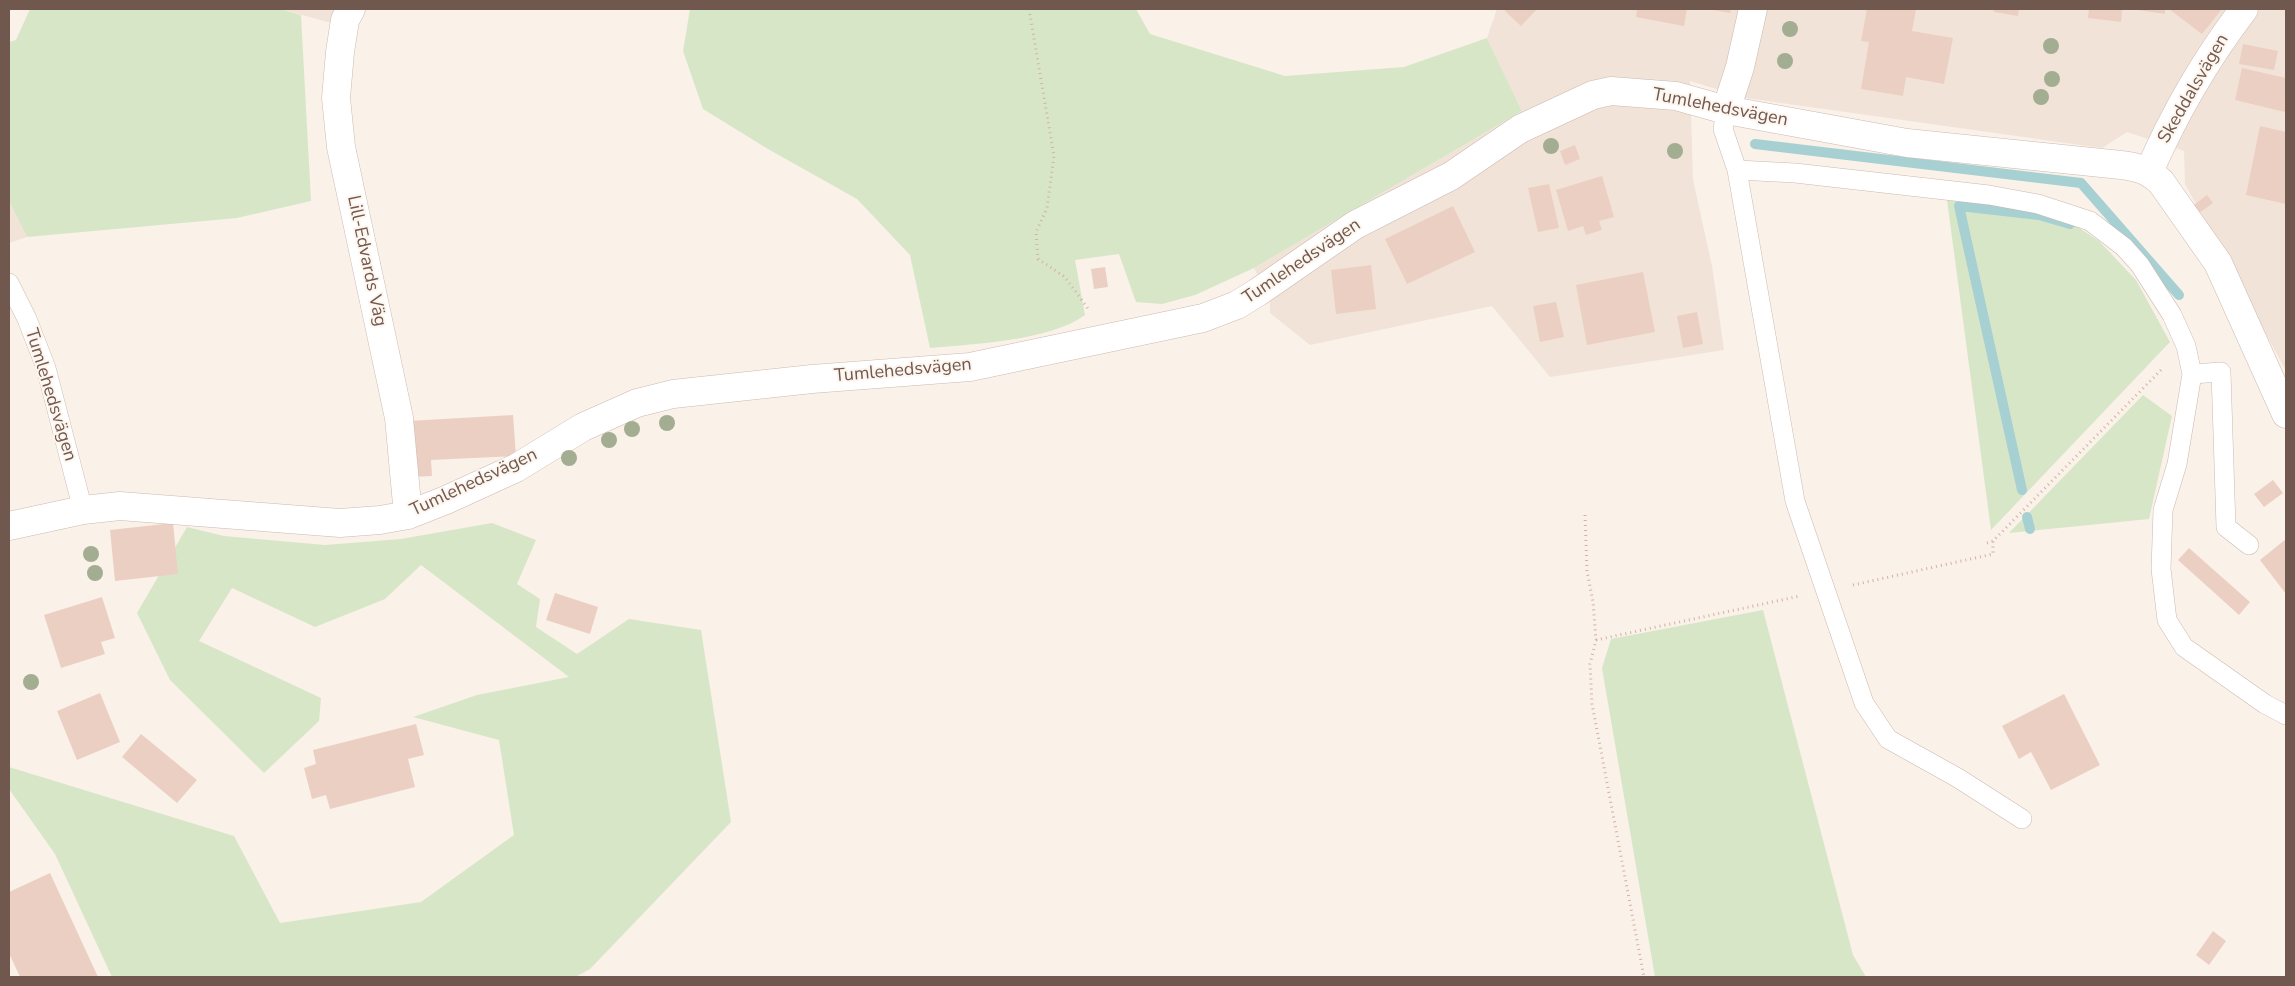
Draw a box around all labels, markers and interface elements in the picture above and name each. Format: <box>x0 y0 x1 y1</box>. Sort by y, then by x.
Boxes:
street label: Skeddalsvägen <box>2154 30 2234 148</box>
street label: Tumlehedsvägen <box>1650 84 1790 132</box>
street label: Lill-Edvards Väg <box>342 194 390 328</box>
street label: Tumlehedsvägen <box>1239 215 1365 309</box>
street label: Tumlehedsvägen <box>20 326 80 464</box>
street label: Tumlehedsvägen <box>834 354 972 388</box>
street label: Tumlehedsvägen <box>407 444 541 522</box>

